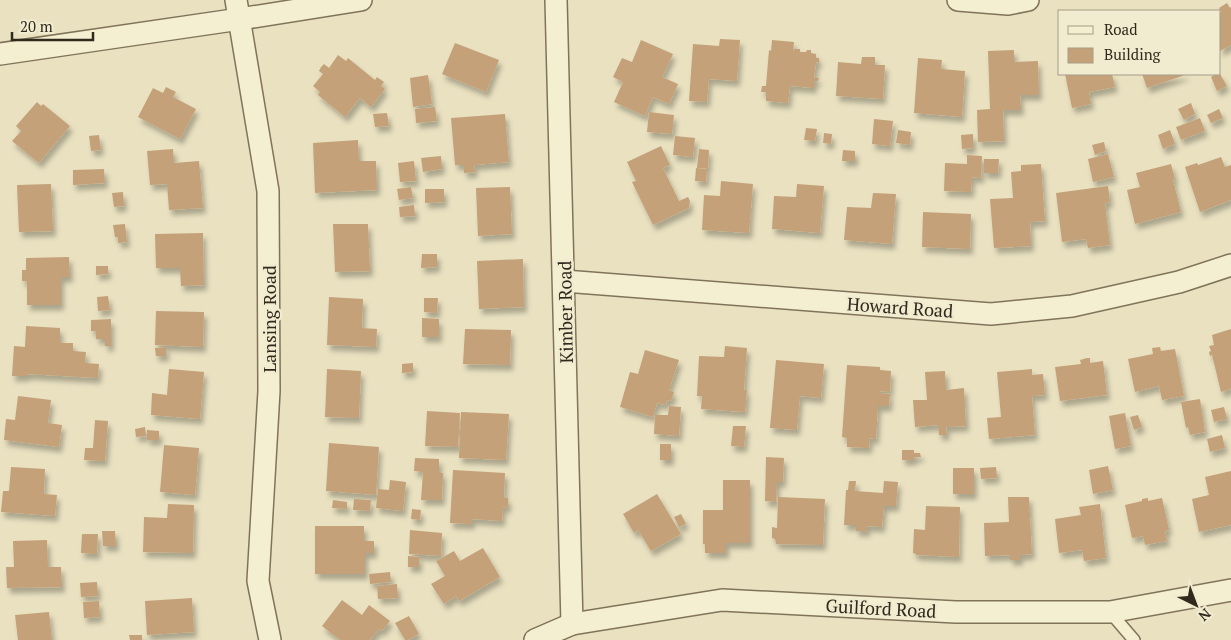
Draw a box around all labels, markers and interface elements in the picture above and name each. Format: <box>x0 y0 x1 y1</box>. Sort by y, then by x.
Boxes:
scale bar <box>12 10 94 42</box>
legend <box>1058 10 1221 75</box>
text: 20 m <box>20 16 53 36</box>
text: Road <box>1104 19 1137 39</box>
text: Building <box>1104 44 1162 64</box>
street label: Kimber Road <box>552 260 578 364</box>
street label: Lansing Road <box>257 265 281 373</box>
street label: Howard Road <box>846 291 954 323</box>
north arrow <box>1171 580 1221 630</box>
street label: Guilford Road <box>825 593 937 623</box>
text: N <box>1194 604 1215 626</box>

